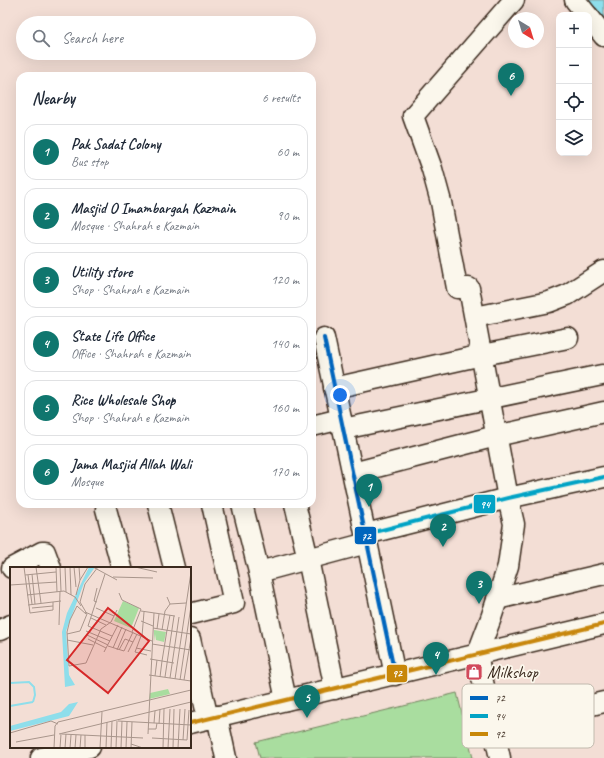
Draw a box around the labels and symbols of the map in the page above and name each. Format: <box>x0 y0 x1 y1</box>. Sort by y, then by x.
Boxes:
north arrow <box>508 12 544 48</box>
pin: 6 <box>498 63 524 96</box>
your location <box>330 385 350 405</box>
pin: 1 <box>356 474 382 507</box>
line badge: 94 <box>473 494 496 514</box>
text: 94 <box>480 497 492 511</box>
pin: 2 <box>430 514 456 547</box>
line badge: 72 <box>354 526 377 545</box>
text: 72 <box>361 529 372 543</box>
inset map <box>10 567 191 748</box>
pin: 3 <box>466 571 492 604</box>
pin: 4 <box>423 642 449 675</box>
shop icon: Milkshop <box>464 662 484 682</box>
place label: Milkshop <box>487 662 539 683</box>
line badge: 92 <box>386 664 408 683</box>
text: 92 <box>392 666 403 680</box>
legend <box>462 684 594 748</box>
pin: 5 <box>294 685 320 718</box>
text: 72 <box>495 691 506 705</box>
text: 94 <box>495 709 506 723</box>
text: 92 <box>495 727 506 741</box>

